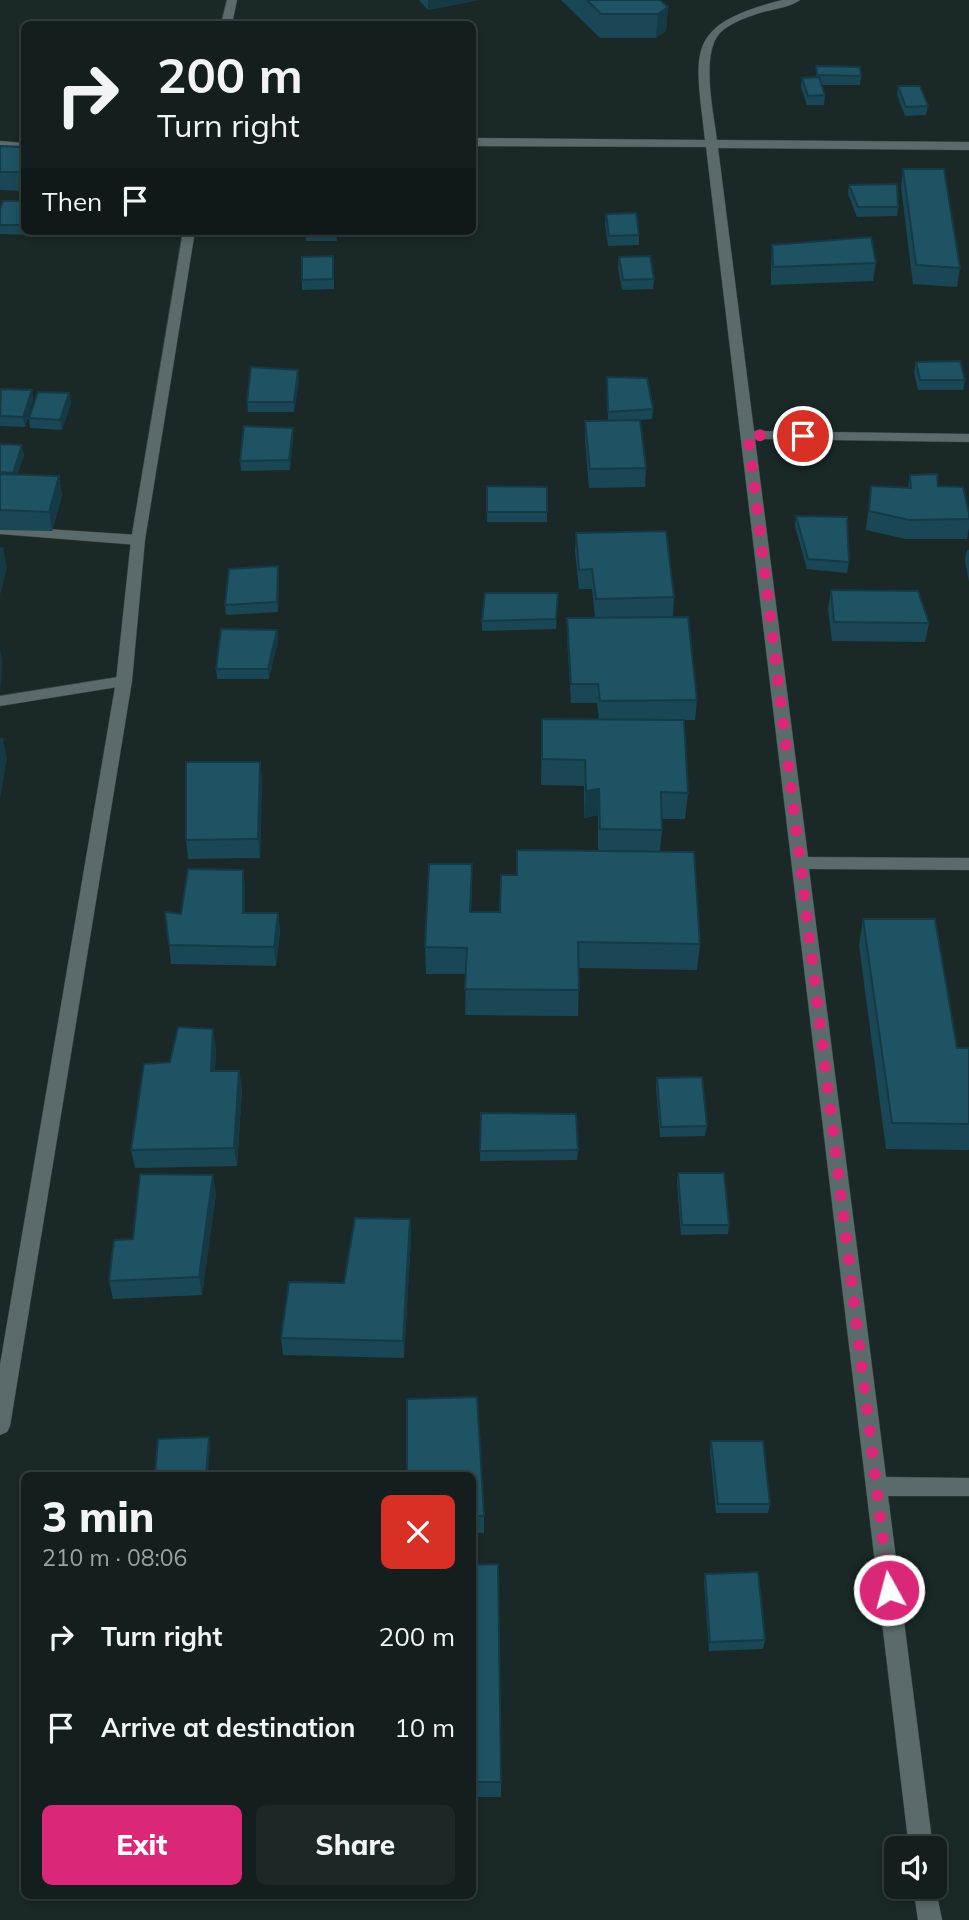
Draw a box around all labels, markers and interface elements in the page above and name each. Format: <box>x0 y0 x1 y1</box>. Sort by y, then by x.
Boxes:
text: 200 m <box>157 44 303 105</box>
icon: right <box>42 49 133 140</box>
text: Turn right <box>157 105 300 145</box>
icon: arrive <box>116 182 154 220</box>
text: Then <box>42 185 102 218</box>
pin <box>773 406 833 466</box>
icon: arrive <box>784 417 822 455</box>
text: 3 min <box>42 1490 155 1543</box>
button: close <box>381 1495 455 1569</box>
text: 210 m · 08:06 <box>42 1543 187 1572</box>
position arrow <box>852 1553 926 1627</box>
icon: right <box>42 1618 80 1656</box>
text: Turn right <box>101 1620 222 1653</box>
text: 200 m <box>379 1620 455 1653</box>
icon: arrive <box>42 1709 80 1747</box>
text: Arrive at destination <box>101 1711 356 1744</box>
text: 10 m <box>394 1711 455 1744</box>
button: Exit <box>42 1805 242 1885</box>
button: Share <box>256 1805 455 1885</box>
map controls <box>884 1836 947 1899</box>
button: sound <box>884 1836 947 1899</box>

